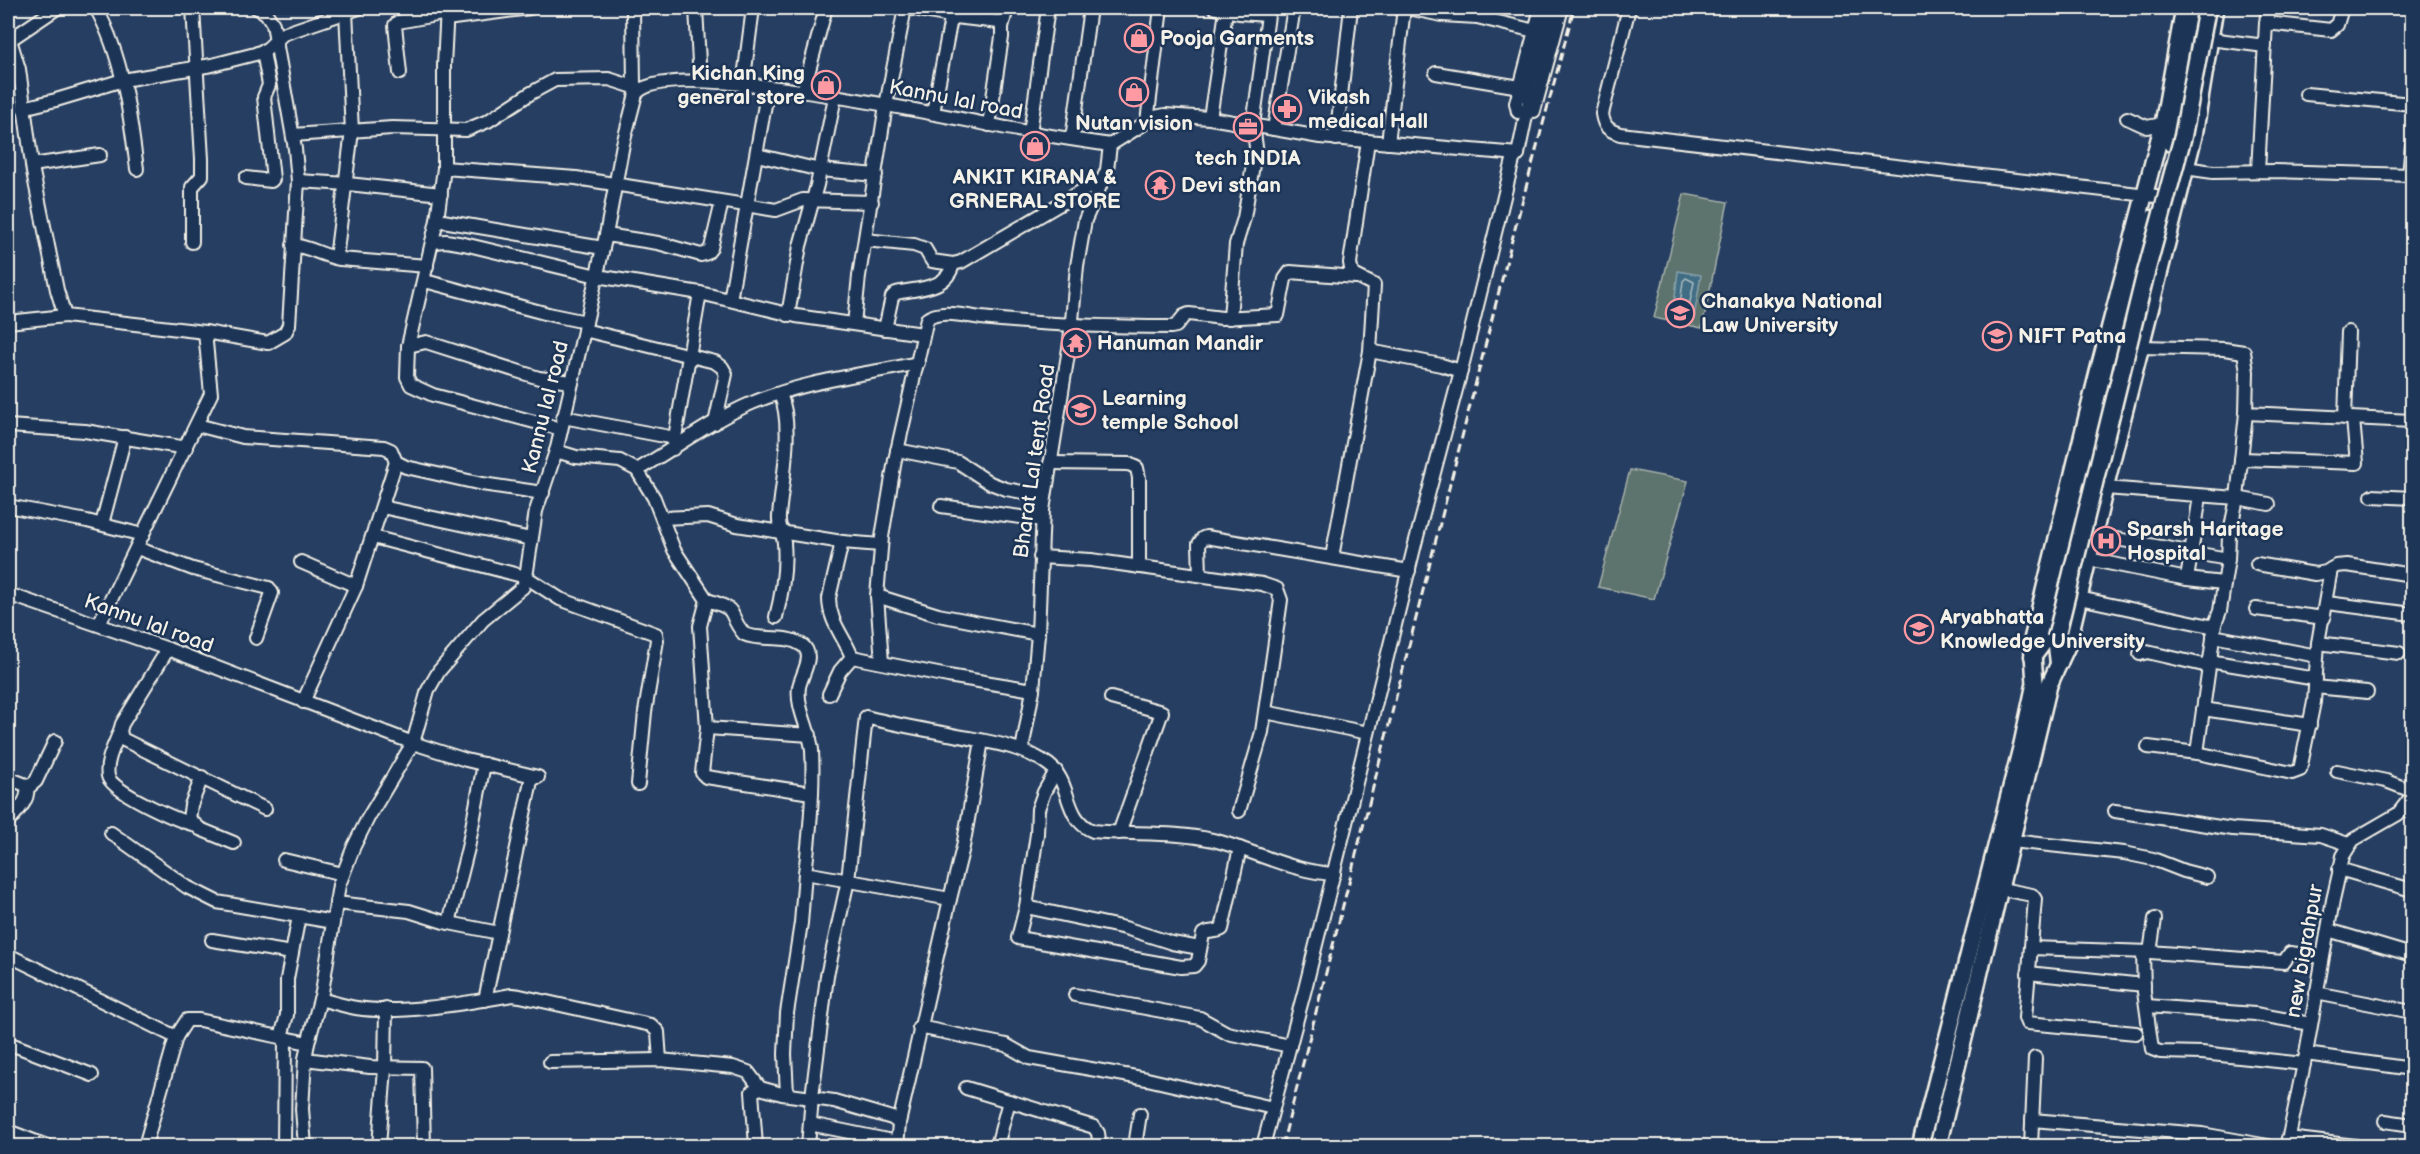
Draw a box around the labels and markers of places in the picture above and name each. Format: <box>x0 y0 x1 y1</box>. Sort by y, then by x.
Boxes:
shop icon: Pooja Garments <box>1123 22 1155 54</box>
place label: Pooja Garments <box>1160 26 1314 51</box>
place label: Kichan King general store <box>677 61 805 110</box>
shop icon: Kichan King general store <box>810 69 842 101</box>
shop icon: Nutan vision <box>1118 76 1150 108</box>
place label: Vikash medical Hall <box>1308 85 1428 134</box>
pharmacy icon: Vikash medical Hall <box>1271 93 1303 125</box>
place label: Nutan vision <box>1075 111 1193 136</box>
office icon: tech INDIA <box>1232 111 1264 143</box>
shop icon: ANKIT KIRANA & GRNERAL STORE <box>1019 130 1051 162</box>
place label: tech INDIA <box>1195 146 1301 171</box>
place label: ANKIT KIRANA & GRNERAL STORE <box>949 165 1121 214</box>
temple icon: Devi sthan <box>1144 169 1176 201</box>
place label: Devi sthan <box>1181 173 1281 198</box>
place label: Chanakya National Law University <box>1701 289 1882 338</box>
school or university icon: Chanakya National Law University <box>1664 297 1696 329</box>
school or university icon: NIFT Patna <box>1981 320 2013 352</box>
place label: NIFT Patna <box>2018 324 2126 349</box>
temple icon: Hanuman Mandir <box>1060 327 1092 359</box>
place label: Hanuman Mandir <box>1097 331 1264 356</box>
place label: Learning temple School <box>1101 386 1239 435</box>
school or university icon: Learning temple School <box>1065 394 1097 426</box>
place label: Sparsh Haritage Hospital <box>2127 517 2284 566</box>
hospital icon: Sparsh Haritage Hospital <box>2090 525 2122 557</box>
place label: Aryabhatta Knowledge University <box>1939 605 2145 654</box>
school or university icon: Aryabhatta Knowledge University <box>1903 613 1935 645</box>

